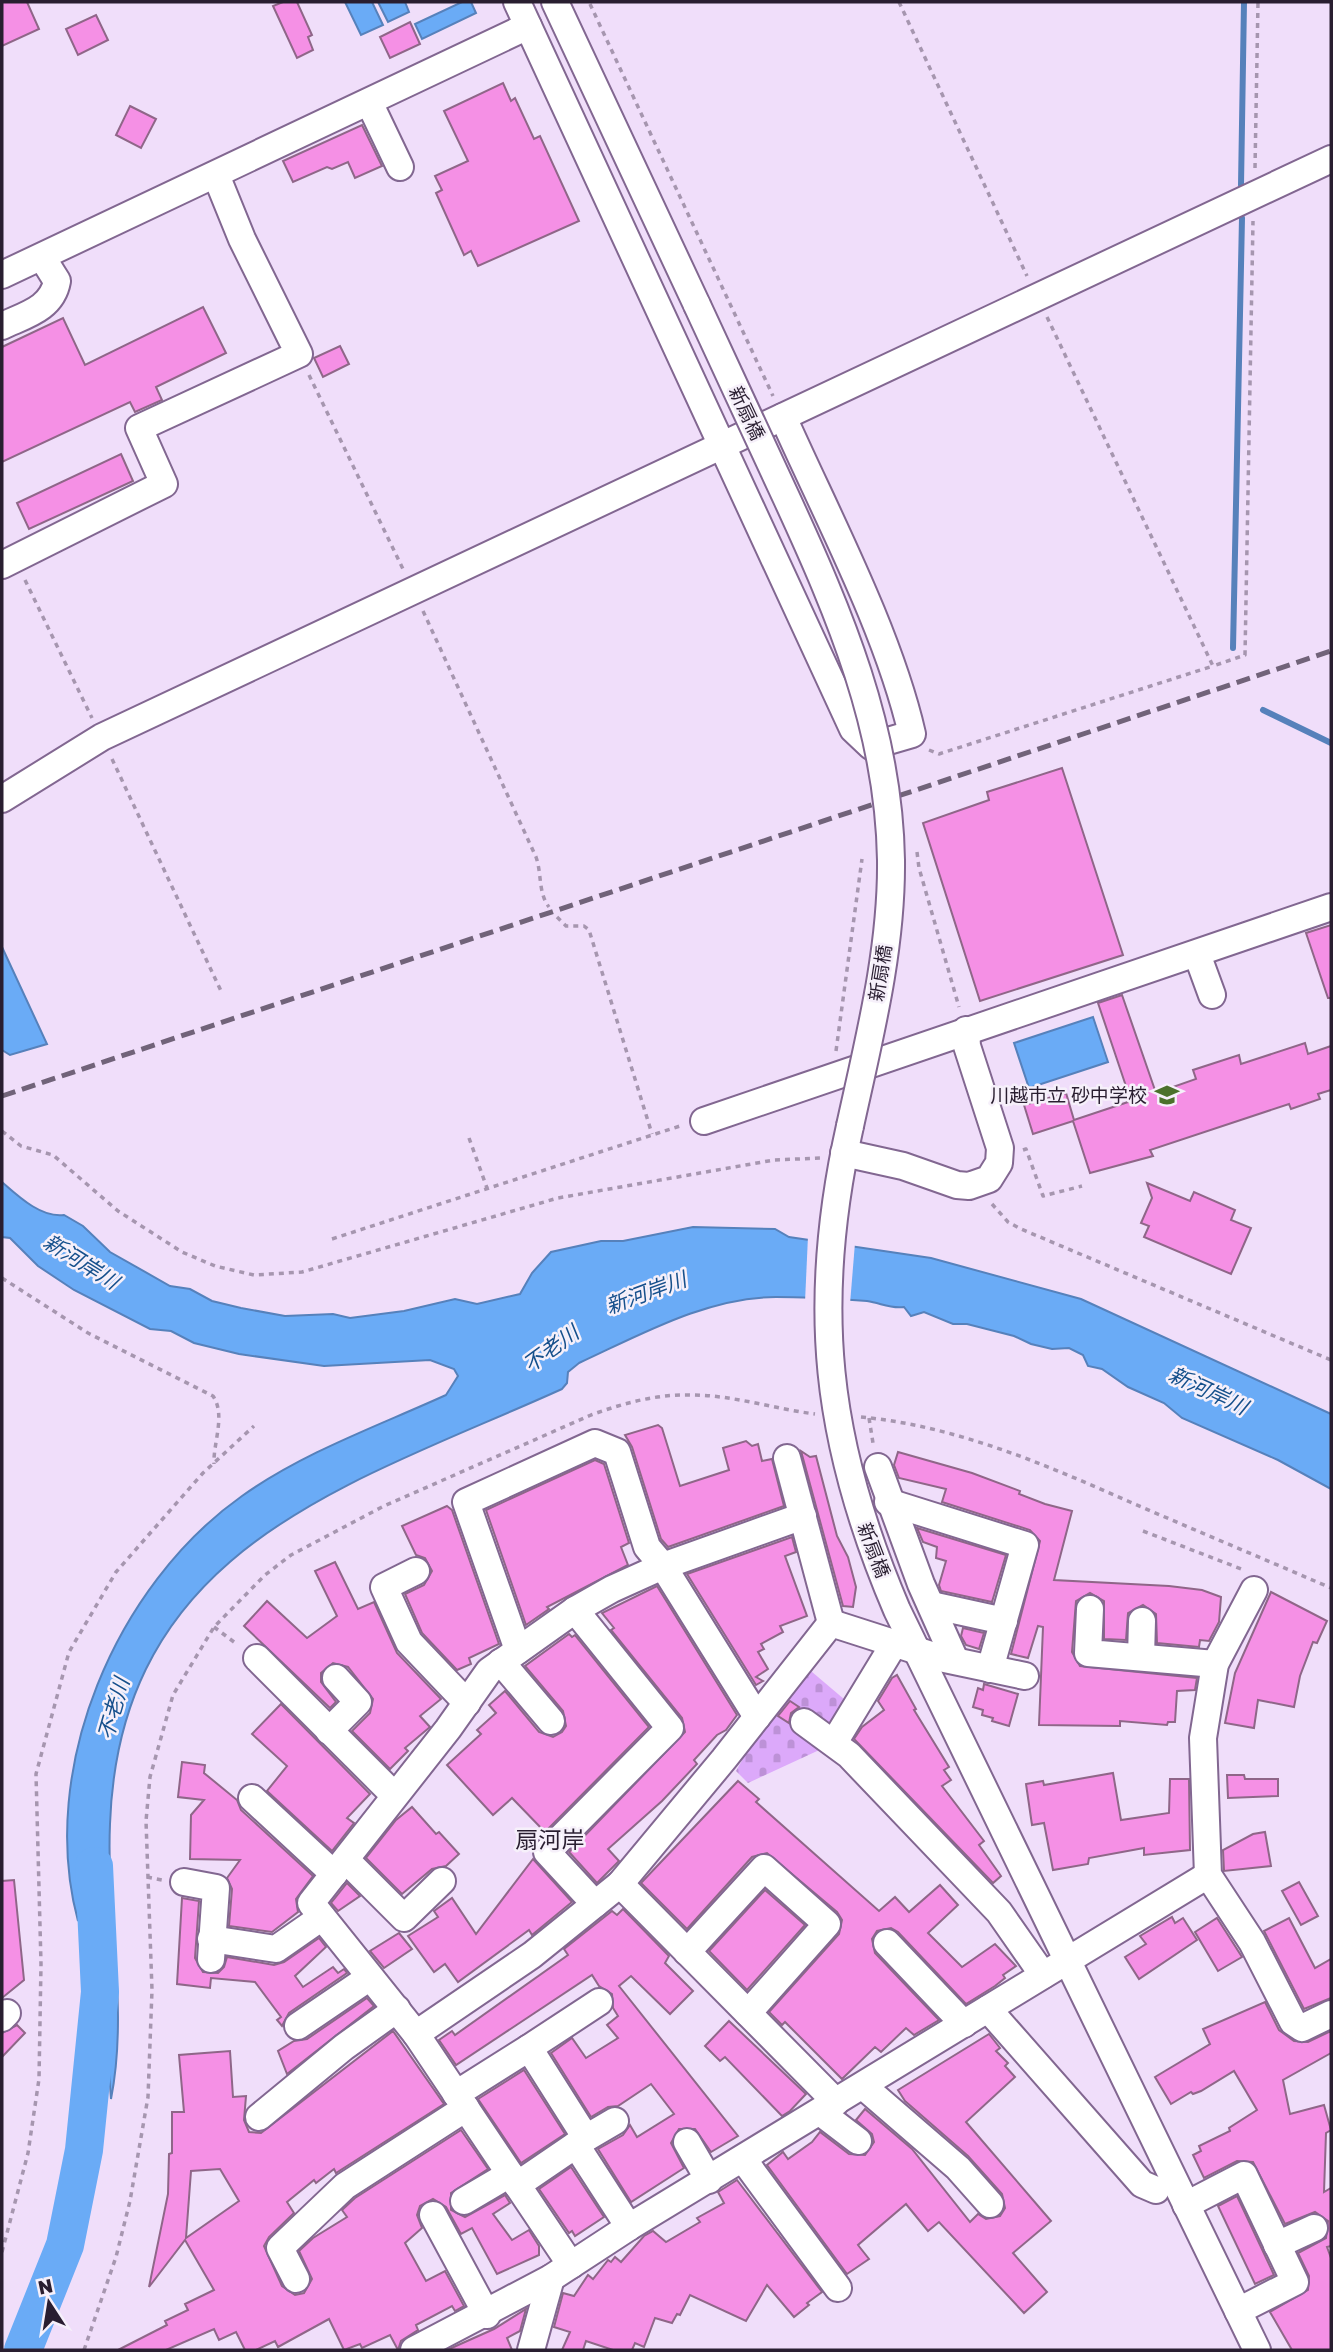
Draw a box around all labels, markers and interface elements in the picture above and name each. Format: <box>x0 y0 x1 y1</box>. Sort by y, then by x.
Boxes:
street label: 新扇橋 <box>725 382 770 443</box>
street label: 新扇橋 <box>864 943 895 1003</box>
school or university icon: 川越市立 砂中学校 <box>1153 1081 1181 1109</box>
place label: 川越市立 砂中学校 <box>990 1083 1147 1106</box>
water label: 新河岸川 <box>39 1228 126 1295</box>
water label: 新河岸川 <box>602 1265 691 1319</box>
water label: 不老川 <box>517 1318 585 1377</box>
water label: 新河岸川 <box>1165 1361 1254 1420</box>
street label: 新扇橋 <box>854 1519 895 1581</box>
water label: 不老川 <box>92 1673 135 1743</box>
district label: 扇河岸 <box>516 1825 585 1853</box>
north arrow <box>14 2268 84 2338</box>
text: N <box>36 2273 55 2299</box>

